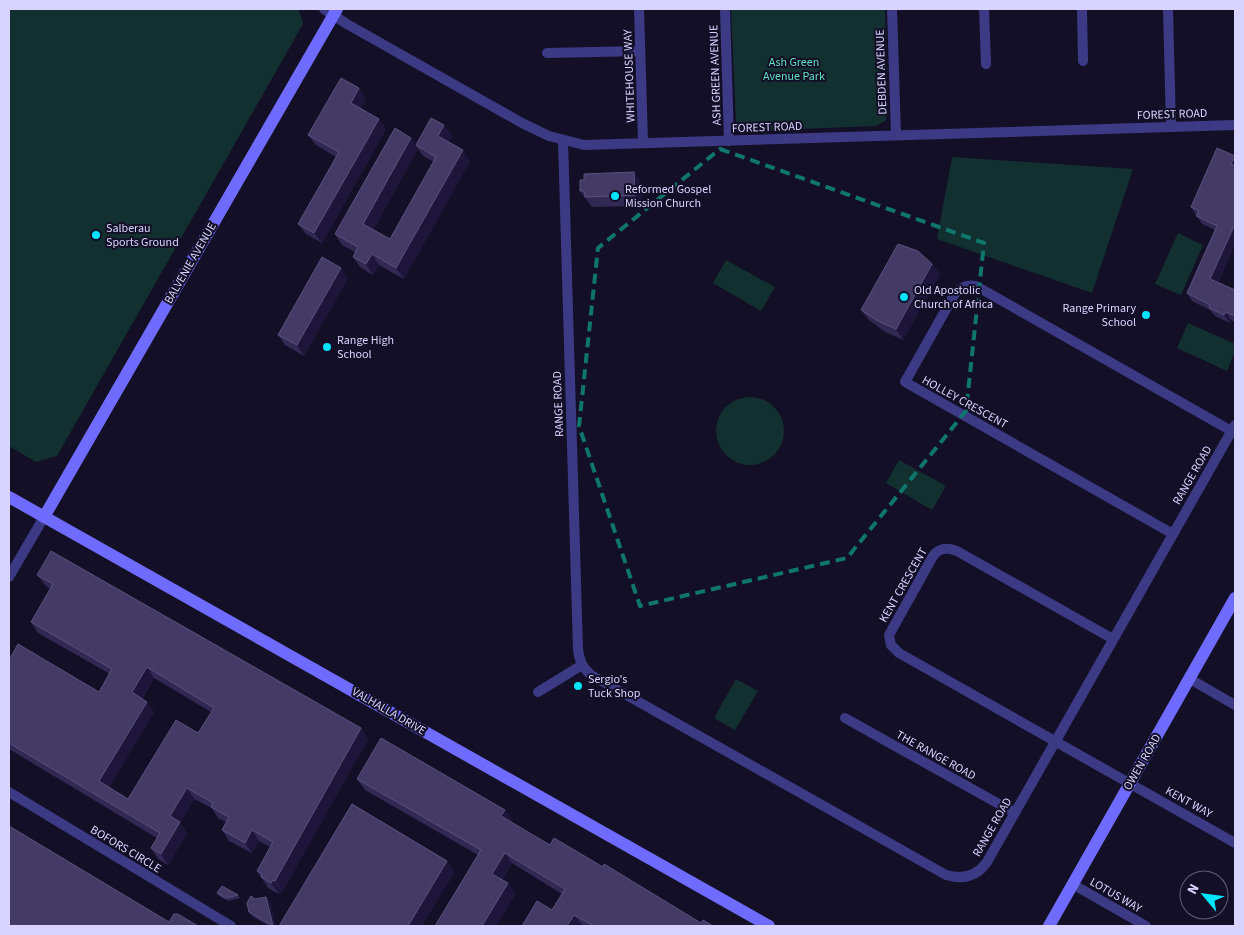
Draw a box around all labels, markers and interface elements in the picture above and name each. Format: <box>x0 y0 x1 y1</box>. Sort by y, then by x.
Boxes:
street label: ASH GREEN AVENUE <box>705 24 726 126</box>
street label: WHITEHOUSE WAY <box>619 29 640 123</box>
street label: DEBDEN AVENUE <box>872 29 891 115</box>
park label: Ash Green Avenue Park <box>763 54 825 85</box>
street label: FOREST ROAD <box>1136 105 1208 124</box>
street label: FOREST ROAD <box>731 118 803 137</box>
place label: Reformed Gospel Mission Church <box>625 181 711 212</box>
marker: Reformed Gospel Mission Church <box>609 190 621 202</box>
street label: BALVENIE AVENUE <box>160 219 221 307</box>
place label: Salberau Sports Ground <box>106 220 179 251</box>
marker: Salberau Sports Ground <box>90 229 102 241</box>
place label: Old Apostolic Church of Africa <box>914 282 993 313</box>
marker: Old Apostolic Church of Africa <box>898 291 910 303</box>
place label: Range Primary School <box>1062 300 1136 331</box>
marker: Range Primary School <box>1140 309 1152 321</box>
place label: Range High School <box>337 332 394 363</box>
marker: Range High School <box>321 341 333 353</box>
street label: RANGE ROAD <box>549 371 568 437</box>
street label: HOLLEY CRESCENT <box>919 372 1011 433</box>
street label: RANGE ROAD <box>1169 443 1216 508</box>
street label: KENT CRESCENT <box>875 544 932 626</box>
place label: Sergio's Tuck Shop <box>588 671 641 702</box>
marker: Sergio's Tuck Shop <box>572 680 584 692</box>
street label: VALHALLA DRIVE <box>348 683 429 740</box>
street label: THE RANGE ROAD <box>893 726 979 784</box>
street label: OWEN ROAD <box>1119 731 1165 794</box>
street label: KENT WAY <box>1162 783 1216 822</box>
street label: RANGE ROAD <box>969 795 1016 860</box>
street label: BOFORS CIRCLE <box>87 822 164 877</box>
north arrow <box>1179 870 1229 920</box>
street label: LOTUS WAY <box>1087 874 1145 917</box>
text: N <box>1183 880 1205 898</box>

